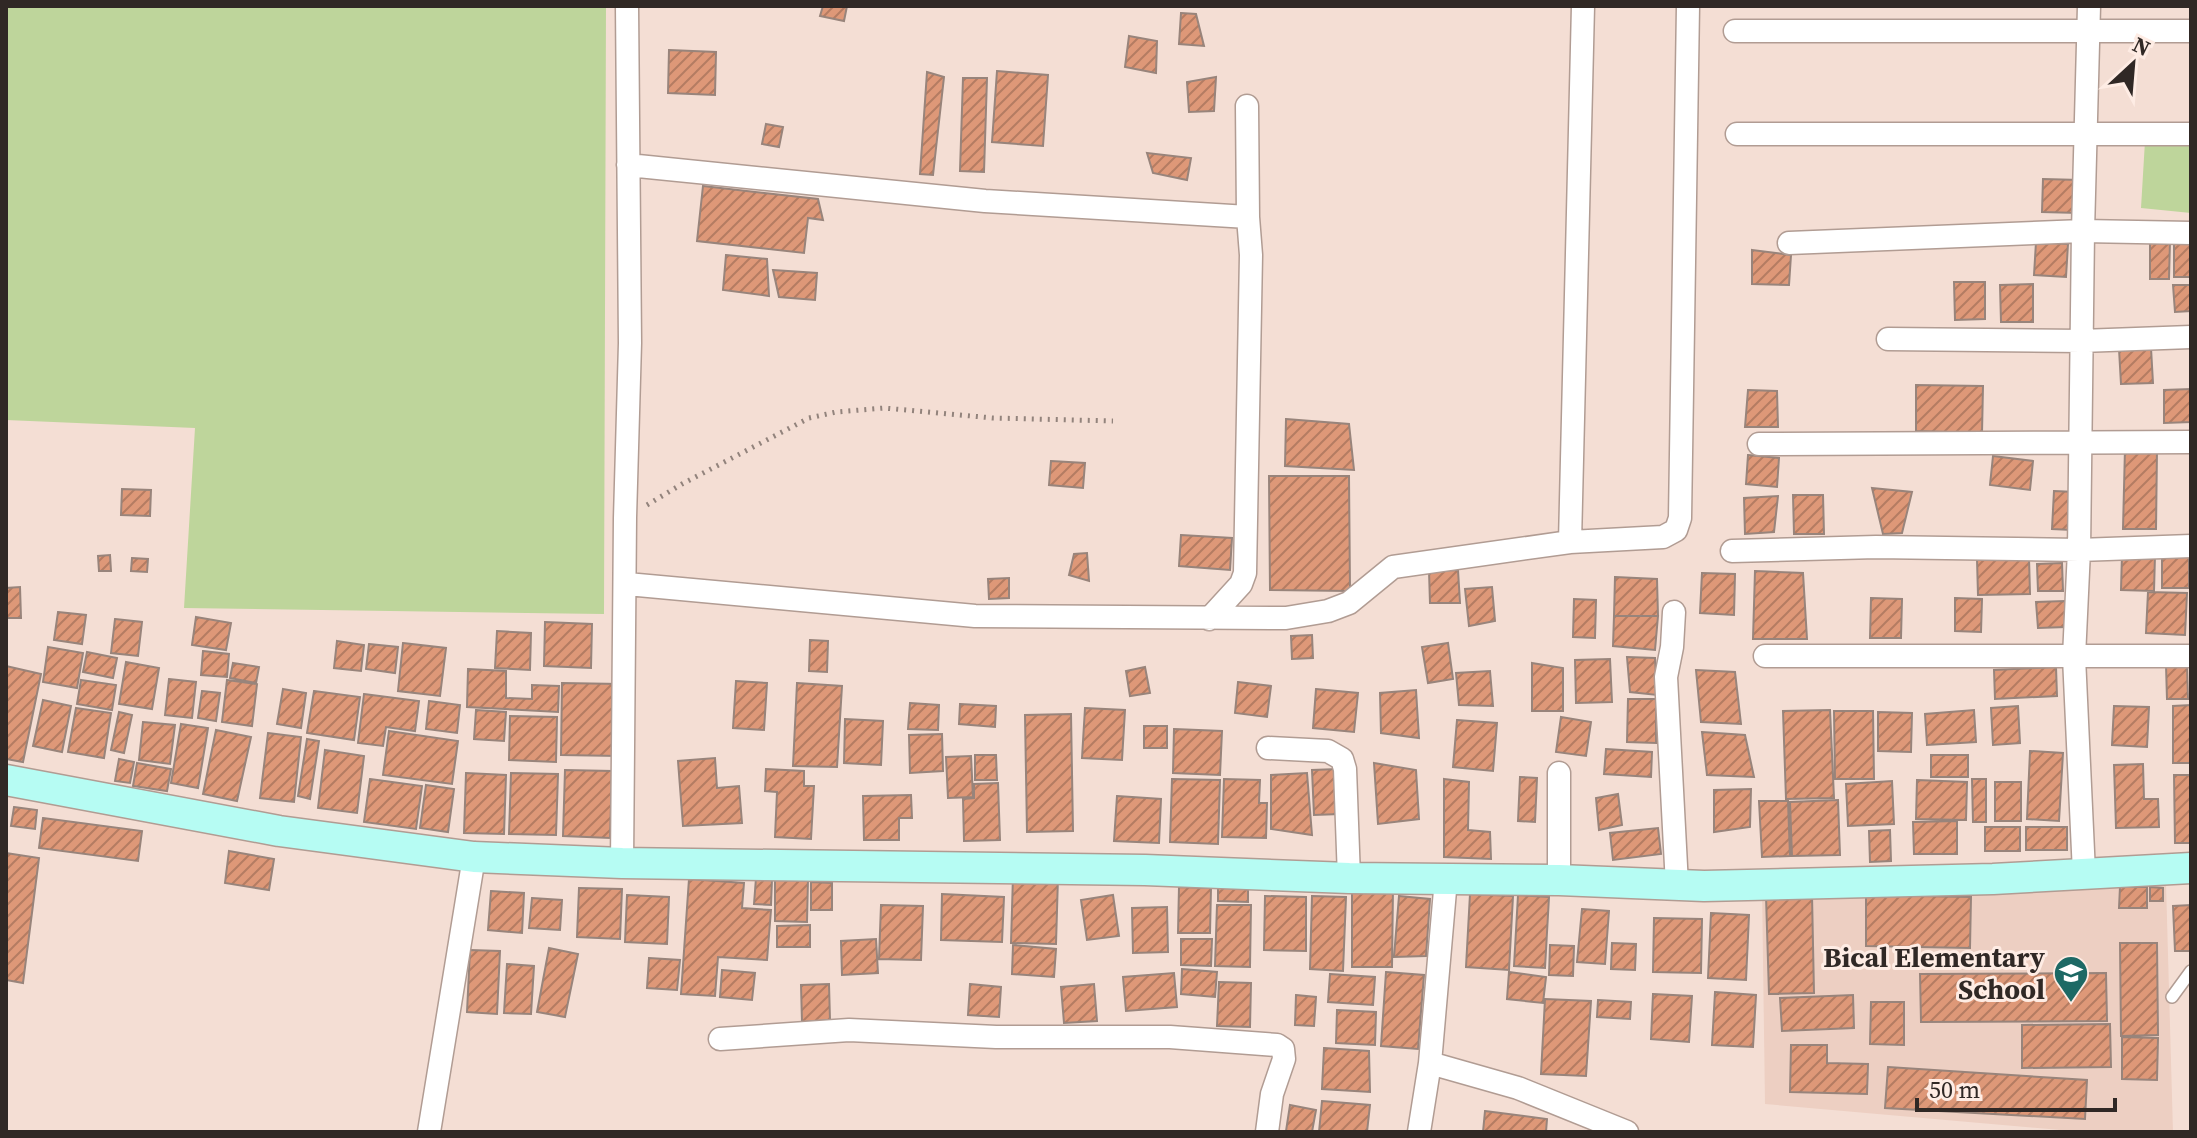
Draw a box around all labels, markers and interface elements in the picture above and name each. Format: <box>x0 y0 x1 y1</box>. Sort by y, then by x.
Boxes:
north arrow <box>2093 24 2173 104</box>
text: N <box>2128 29 2156 63</box>
place label: Bical Elementary School <box>1823 938 2045 1008</box>
school or university icon: Bical Elementary School <box>2052 954 2090 1004</box>
scale bar <box>1917 1062 2115 1112</box>
text: 50 m <box>1929 1073 1980 1106</box>

